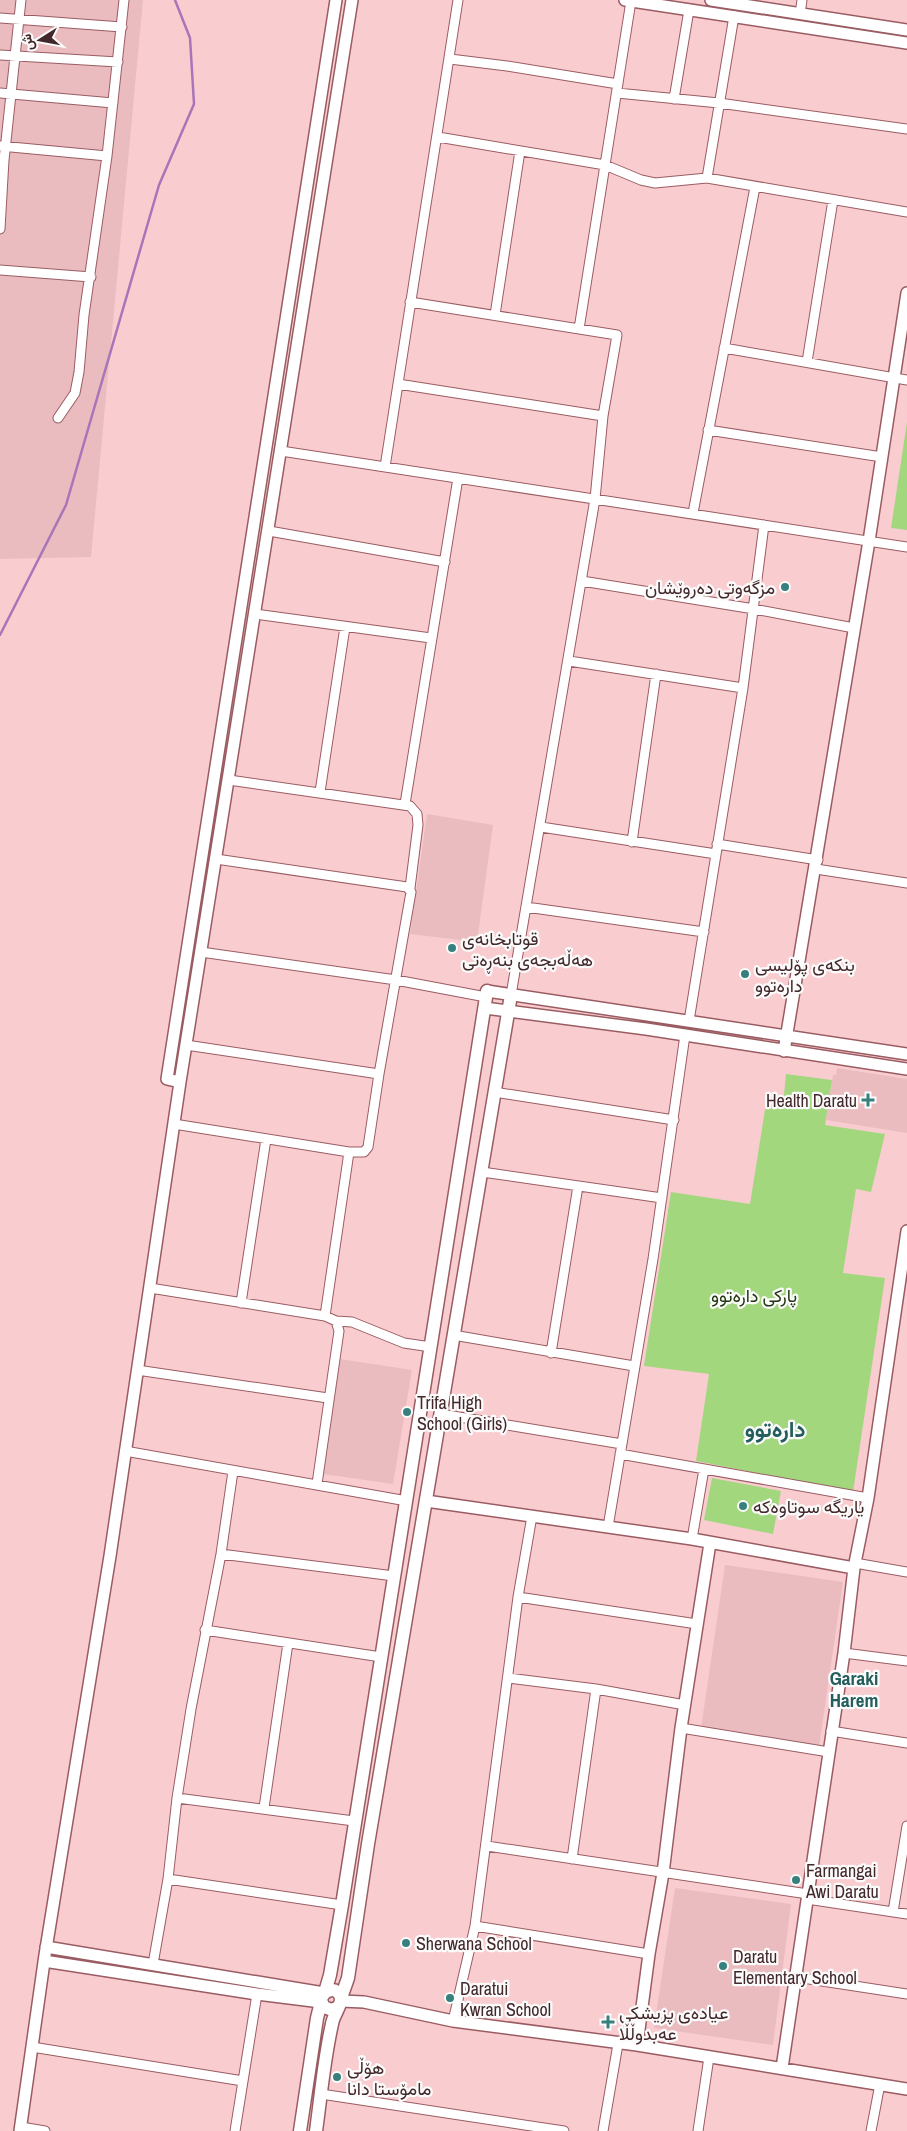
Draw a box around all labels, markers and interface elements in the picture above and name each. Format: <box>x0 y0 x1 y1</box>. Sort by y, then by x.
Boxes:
north arrow <box>15 15 65 65</box>
text: ش <box>17 32 38 52</box>
place label: مزگەوتی دەروێشان <box>645 575 775 600</box>
marker: مزگەوتی دەروێشان <box>779 581 791 593</box>
place label: قوتابخانەی هەڵەبجەی بنەڕەتی <box>462 926 593 974</box>
marker: قوتابخانەی هەڵەبجەی بنەڕەتی <box>446 942 458 954</box>
place label: بنکەی پۆلیسی دارەتوو <box>755 952 855 998</box>
marker: بنکەی پۆلیسی دارەتوو <box>739 968 751 980</box>
place label: Health Daratu <box>766 1088 857 1113</box>
marker: Health Daratu <box>861 1093 875 1107</box>
park label: پارکی دارەتوو <box>711 1283 797 1308</box>
place label: Trifa High School (Girls) <box>417 1390 507 1436</box>
marker: Trifa High School (Girls) <box>401 1406 413 1418</box>
district label: دارەتوو <box>745 1414 805 1444</box>
place label: یاریگە سوتاوەکە <box>753 1494 864 1519</box>
marker: یاریگە سوتاوەکە <box>737 1500 749 1512</box>
district label: Garaki Harem <box>830 1665 878 1713</box>
place label: Farmangai Awi Daratu <box>805 1858 879 1904</box>
marker: Farmangai Awi Daratu <box>790 1874 802 1886</box>
place label: Sherwana School <box>416 1931 532 1956</box>
marker: Sherwana School <box>400 1937 412 1949</box>
place label: Daratu Elementary School <box>733 1944 857 1990</box>
marker: Daratu Elementary School <box>717 1960 729 1972</box>
place label: Daratui Kwran School <box>460 1976 551 2022</box>
marker: Daratui Kwran School <box>444 1992 456 2004</box>
place label: عیادەی پزیشکی عەبدوڵڵا <box>619 2000 728 2046</box>
marker: عیادەی پزیشکی عەبدوڵڵا <box>601 2015 615 2029</box>
place label: هۆڵی مامۆستا دانا <box>347 2055 431 2101</box>
marker: هۆڵی مامۆستا دانا <box>331 2071 343 2083</box>

